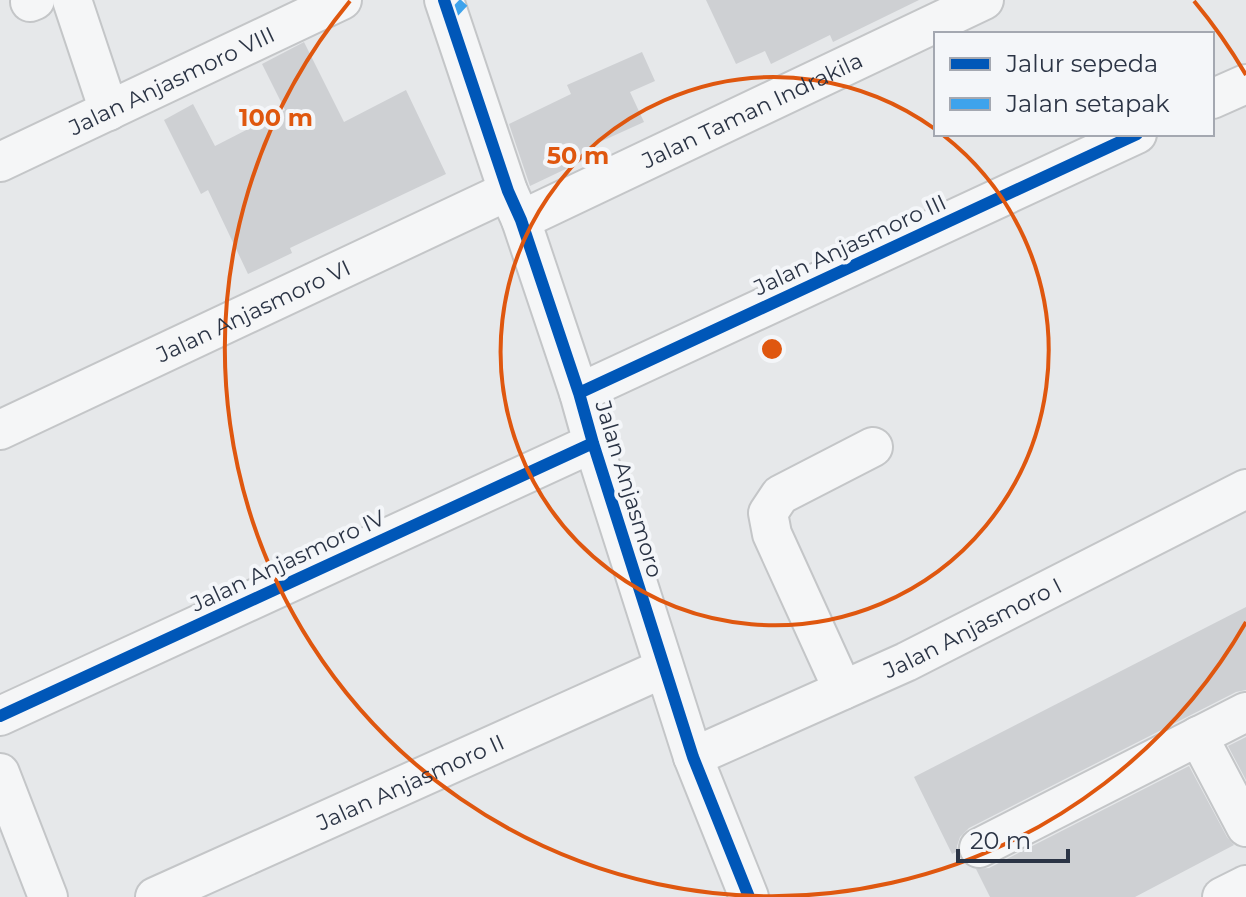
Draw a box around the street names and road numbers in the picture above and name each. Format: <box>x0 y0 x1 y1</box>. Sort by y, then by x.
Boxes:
street label: Jalan Anjasmoro VIII <box>64 20 279 141</box>
street label: Jalan Taman Indrakila <box>637 46 867 174</box>
street label: Jalan Anjasmoro III <box>749 189 950 302</box>
street label: Jalan Anjasmoro VI <box>151 254 355 368</box>
street label: Jalan Anjasmoro <box>589 396 669 581</box>
street label: Jalan Anjasmoro IV <box>186 504 390 618</box>
street label: Jalan Anjasmoro I <box>878 572 1066 684</box>
street label: Jalan Anjasmoro II <box>312 728 508 836</box>

